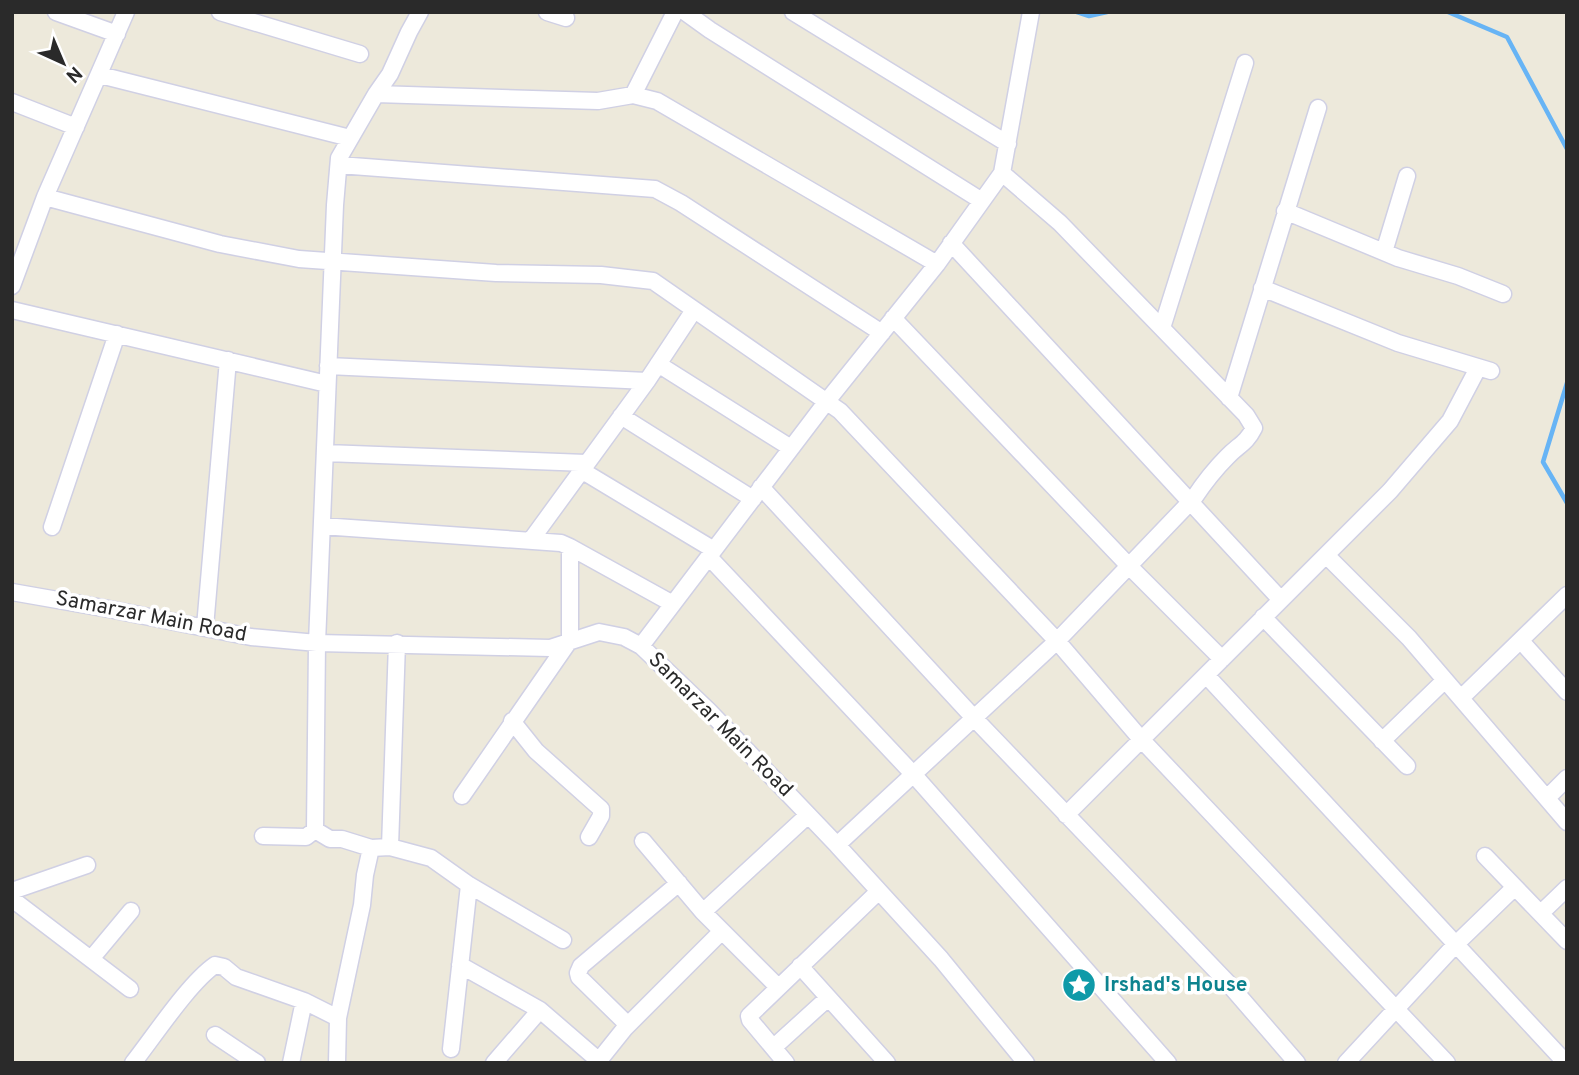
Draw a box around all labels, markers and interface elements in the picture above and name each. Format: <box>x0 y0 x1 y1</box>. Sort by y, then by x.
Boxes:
north arrow <box>28 28 98 98</box>
text: N <box>60 60 87 87</box>
street label: Samarzar Main Road <box>53 585 249 649</box>
street label: Samarzar Main Road <box>642 647 798 803</box>
place icon: Irshad's House <box>1060 966 1098 1004</box>
place label: Irshad's House <box>1104 972 1248 999</box>

